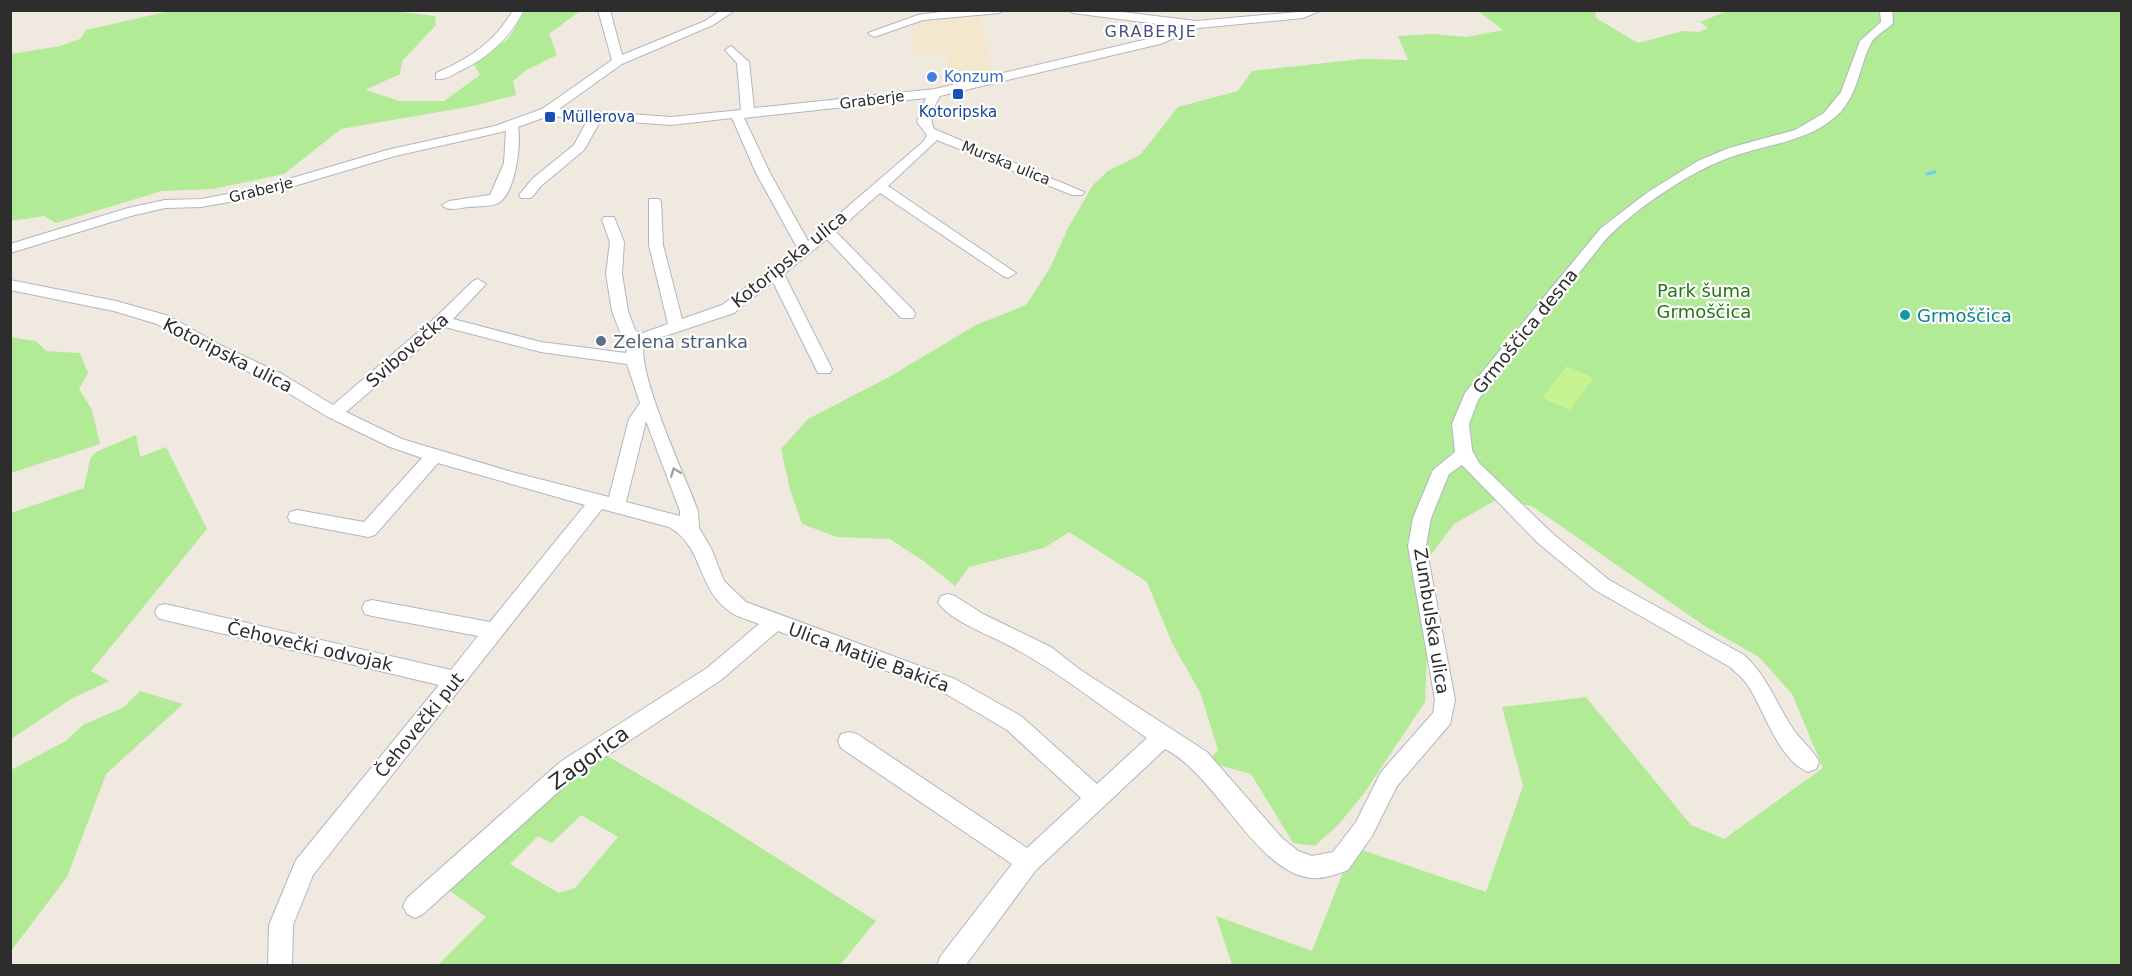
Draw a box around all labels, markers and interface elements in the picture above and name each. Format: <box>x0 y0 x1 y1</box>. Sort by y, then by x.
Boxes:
district label: GRABERJE <box>1105 22 1197 41</box>
place label: Konzum <box>944 68 1004 86</box>
marker: Konzum <box>925 70 939 84</box>
street label: Graberje <box>838 87 906 113</box>
marker: Kotoripska <box>951 87 965 101</box>
place label: Kotoripska <box>919 103 997 121</box>
place label: Müllerova <box>562 108 635 126</box>
marker: Müllerova <box>543 110 557 124</box>
street label: Murska ulica <box>959 137 1053 189</box>
street label: Graberje <box>227 173 295 207</box>
street label: Kotoripska ulica <box>727 206 851 312</box>
street label: Grmoščica desna <box>1468 264 1582 398</box>
park label: Park šuma Grmoščica <box>1657 280 1751 322</box>
place label: Grmoščica <box>1917 305 2012 326</box>
marker: Grmoščica <box>1898 308 1912 322</box>
street label: Svibovečka <box>362 309 452 391</box>
street label: Kotoripska ulica <box>160 313 296 397</box>
place label: Zelena stranka <box>613 331 748 352</box>
marker: Zelena stranka <box>594 334 608 348</box>
one-way arrow <box>669 468 682 478</box>
street label: Zumbulska ulica <box>1410 546 1454 696</box>
street label: Čehovečki odvojak <box>225 617 395 675</box>
street label: Ulica Matije Bakića <box>786 618 952 696</box>
street label: Čehovečki put <box>370 668 468 782</box>
street label: Zagorica <box>545 721 633 795</box>

